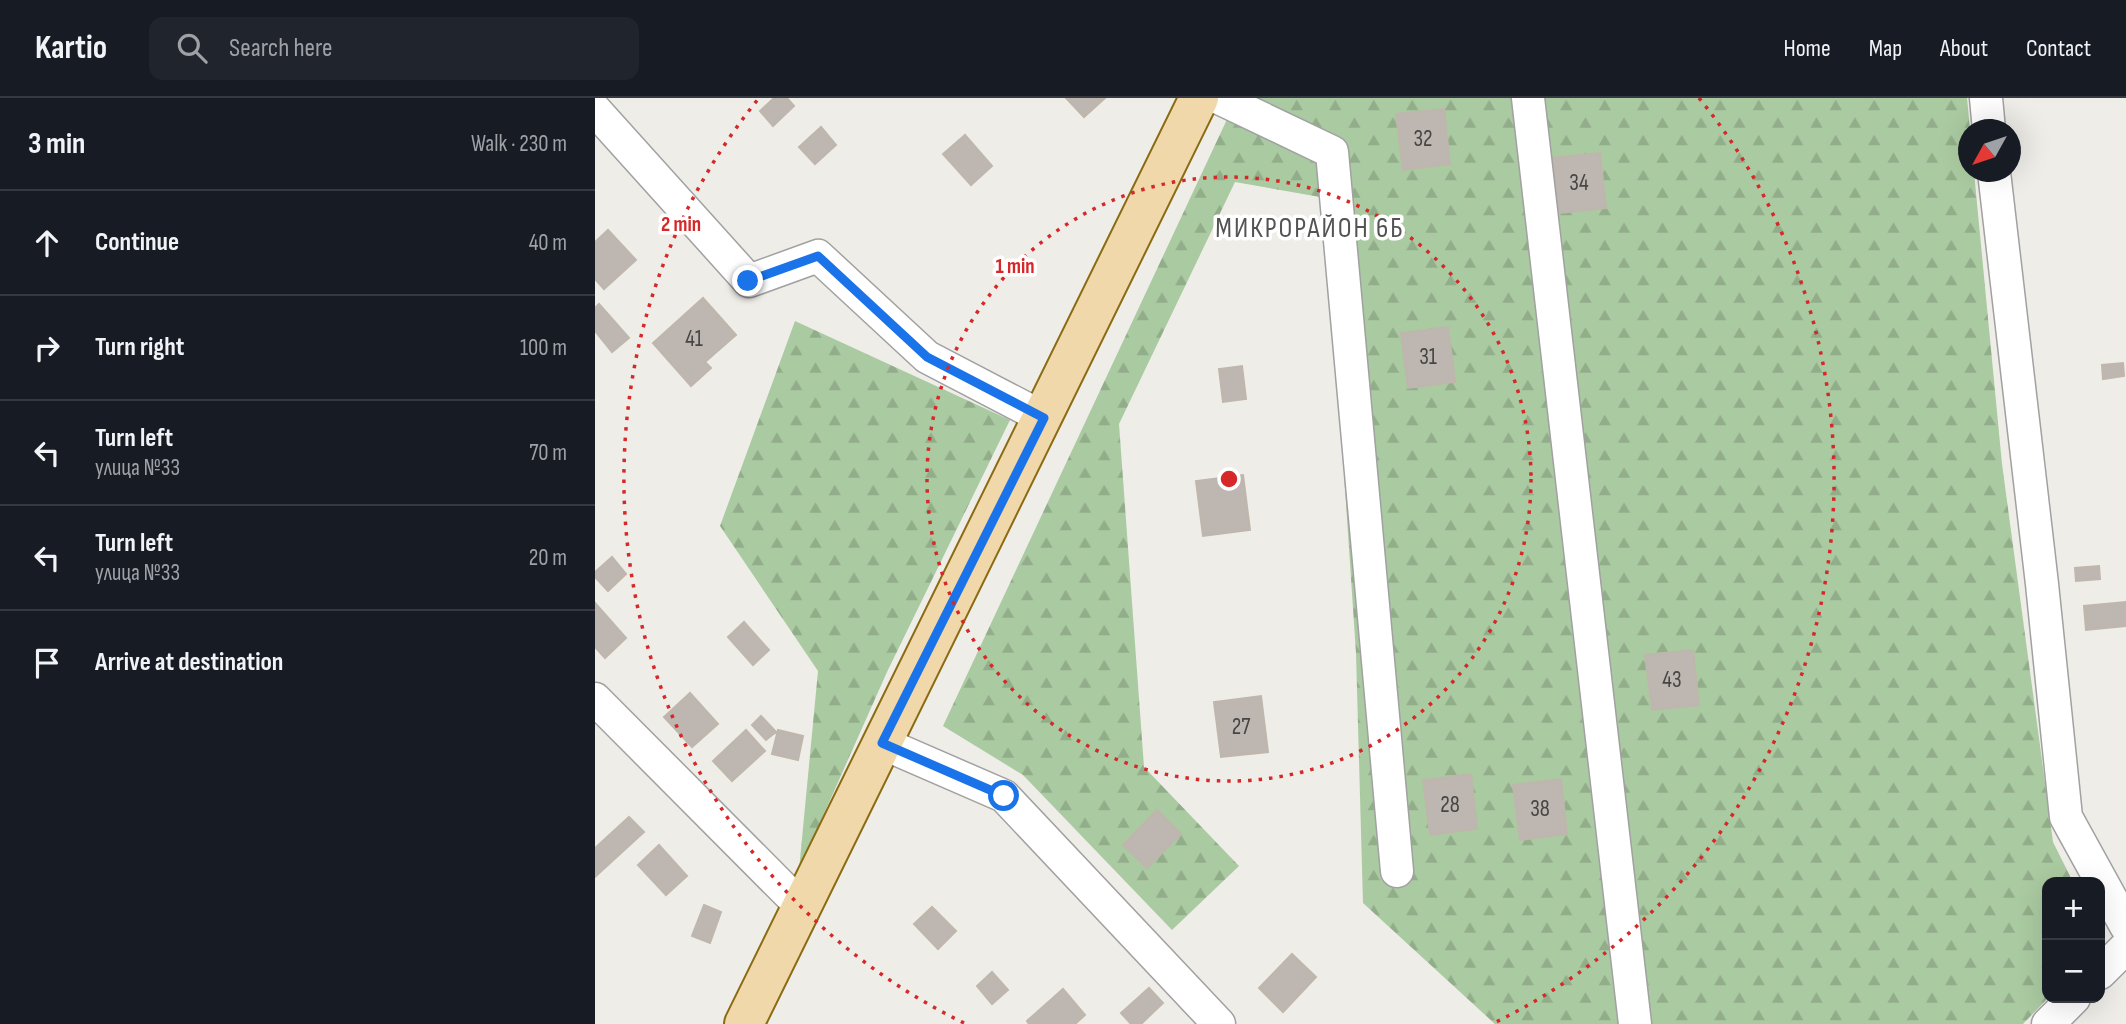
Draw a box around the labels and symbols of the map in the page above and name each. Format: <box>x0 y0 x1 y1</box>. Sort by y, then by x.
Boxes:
north arrow <box>1958 119 2021 182</box>
house number: 32 <box>1413 125 1433 153</box>
house number: 34 <box>1569 169 1589 197</box>
text: 2 min <box>661 212 701 237</box>
district label: МИКРОРАЙОН 6Б <box>1215 212 1405 245</box>
text: 1 min <box>995 254 1035 279</box>
route end <box>732 265 763 296</box>
house number: 41 <box>685 325 703 353</box>
house number: 31 <box>1419 343 1437 371</box>
centre of rings <box>1217 467 1241 491</box>
house number: 43 <box>1662 666 1682 694</box>
house number: 27 <box>1232 713 1250 741</box>
route start <box>988 780 1019 811</box>
house number: 28 <box>1440 791 1460 819</box>
house number: 38 <box>1530 795 1550 823</box>

